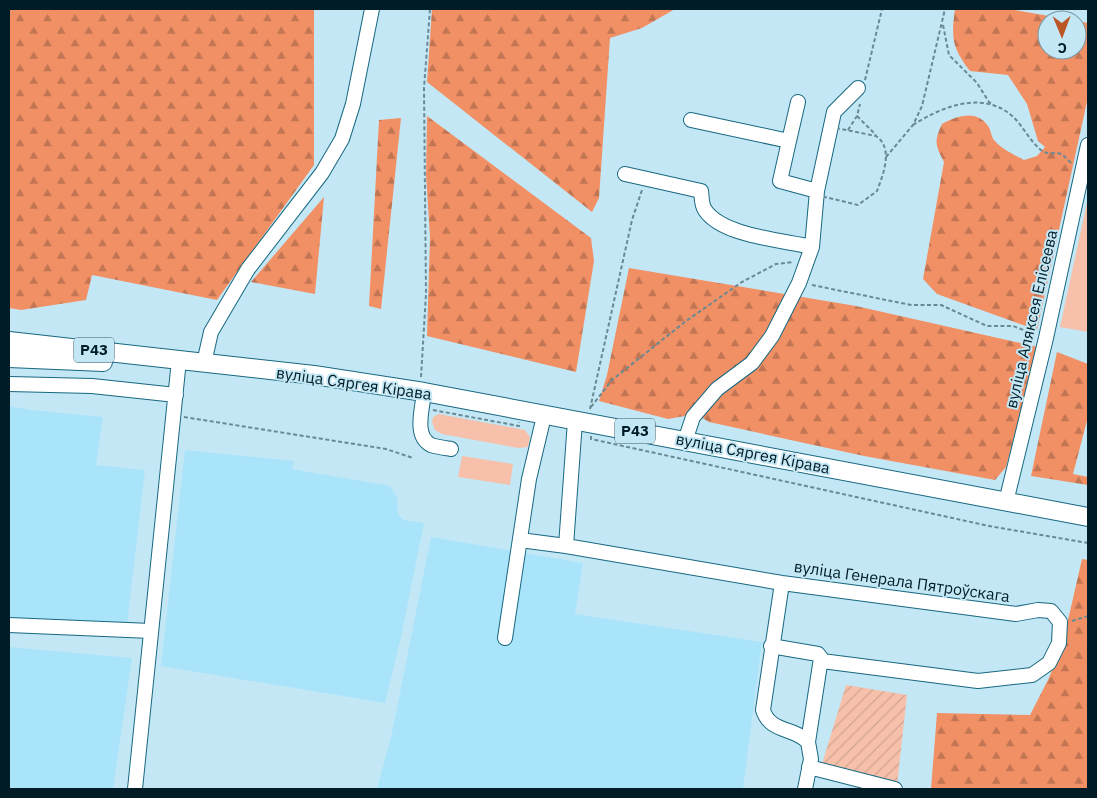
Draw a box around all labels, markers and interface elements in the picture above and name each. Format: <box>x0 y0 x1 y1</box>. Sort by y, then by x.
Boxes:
north arrow <box>1037 10 1087 60</box>
text: С <box>1058 39 1067 57</box>
street label: вуліца Аляксея Елісеева <box>1001 227 1061 410</box>
road number: Р43 <box>74 338 114 362</box>
street label: вуліца Сяргея Кірава <box>275 362 433 404</box>
road number: Р43 <box>615 418 655 444</box>
street label: вуліца Сяргея Кірава <box>674 428 832 478</box>
street label: вуліца Генерала Пятроўскага <box>793 556 1012 606</box>

